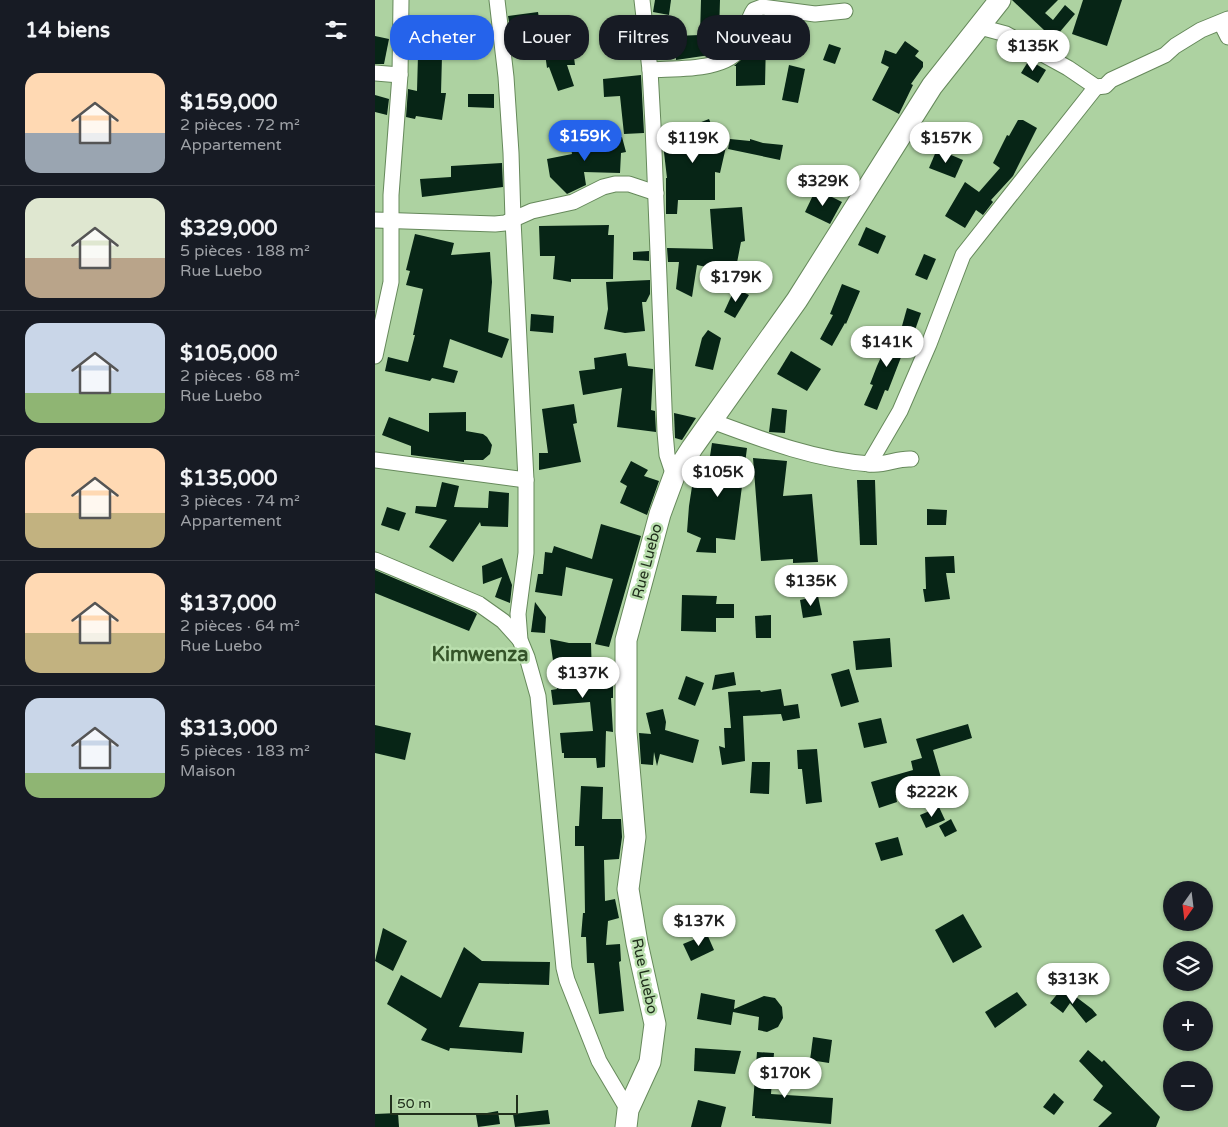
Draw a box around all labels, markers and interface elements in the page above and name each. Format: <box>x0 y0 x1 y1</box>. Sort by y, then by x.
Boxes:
chip: Acheter <box>390 15 494 60</box>
chip: Louer <box>504 15 589 60</box>
chip: Filtres <box>599 15 687 60</box>
chip: Nouveau <box>697 15 810 60</box>
icon: filters <box>322 16 350 44</box>
text: 14 biens <box>25 18 110 43</box>
pin: $135K <box>998 30 1068 72</box>
text: $135K <box>1008 36 1058 56</box>
text: $159,000 <box>180 90 278 115</box>
icon: home <box>65 93 125 153</box>
text: 2 pièces · 72 m² <box>180 115 300 135</box>
pin: $159K <box>550 120 620 162</box>
pin: $119K <box>658 121 728 164</box>
pin: $157K <box>911 121 981 164</box>
text: $159K <box>560 126 610 146</box>
text: $119K <box>668 128 718 148</box>
text: $157K <box>921 128 971 148</box>
text: Appartement <box>180 135 282 155</box>
pin: $329K <box>788 164 858 207</box>
text: $329K <box>798 171 848 191</box>
text: $329,000 <box>180 216 278 241</box>
icon: home <box>65 218 125 278</box>
text: 5 pièces · 188 m² <box>180 241 310 261</box>
pin: $179K <box>701 260 771 303</box>
text: Rue Luebo <box>180 261 262 281</box>
text: $179K <box>711 267 761 287</box>
pin: $141K <box>852 326 922 368</box>
text: $141K <box>862 332 912 352</box>
text: $105,000 <box>180 341 277 366</box>
icon: home <box>65 343 125 403</box>
text: 2 pièces · 68 m² <box>180 366 300 386</box>
text: Rue Luebo <box>180 386 262 406</box>
pin: $105K <box>683 456 753 498</box>
text: $105K <box>693 462 743 482</box>
text: $135,000 <box>180 466 277 491</box>
icon: home <box>65 468 125 528</box>
text: 3 pièces · 74 m² <box>180 491 300 511</box>
text: Appartement <box>180 511 282 531</box>
street label: Rue Luebo <box>628 521 666 601</box>
pin: $135K <box>776 564 846 607</box>
text: $135K <box>786 571 836 591</box>
text: $137,000 <box>180 591 276 616</box>
icon: home <box>65 593 125 653</box>
text: 2 pièces · 64 m² <box>180 616 300 636</box>
text: Rue Luebo <box>180 636 262 656</box>
district label: Kimwenza <box>432 643 528 667</box>
pin: $137K <box>548 656 618 699</box>
text: $137K <box>558 663 608 683</box>
text: $313,000 <box>180 716 278 741</box>
icon: home <box>65 718 125 778</box>
text: 5 pièces · 183 m² <box>180 741 310 761</box>
text: Maison <box>180 761 236 781</box>
pin: $222K <box>897 776 967 818</box>
text: $222K <box>907 782 957 802</box>
north arrow <box>1163 881 1213 931</box>
map controls <box>1163 881 1213 1111</box>
pin: $137K <box>664 904 734 947</box>
text: $137K <box>674 911 724 931</box>
street label: Rue Luebo <box>628 936 662 1016</box>
button: layers <box>1163 941 1213 991</box>
pin: $313K <box>1038 962 1108 1005</box>
text: $313K <box>1048 969 1098 989</box>
button: + <box>1163 1001 1213 1051</box>
pin: $170K <box>750 1056 820 1099</box>
button: − <box>1163 1061 1213 1111</box>
text: $170K <box>760 1063 810 1083</box>
scale bar <box>390 1092 517 1115</box>
text: 50 m <box>397 1095 431 1112</box>

